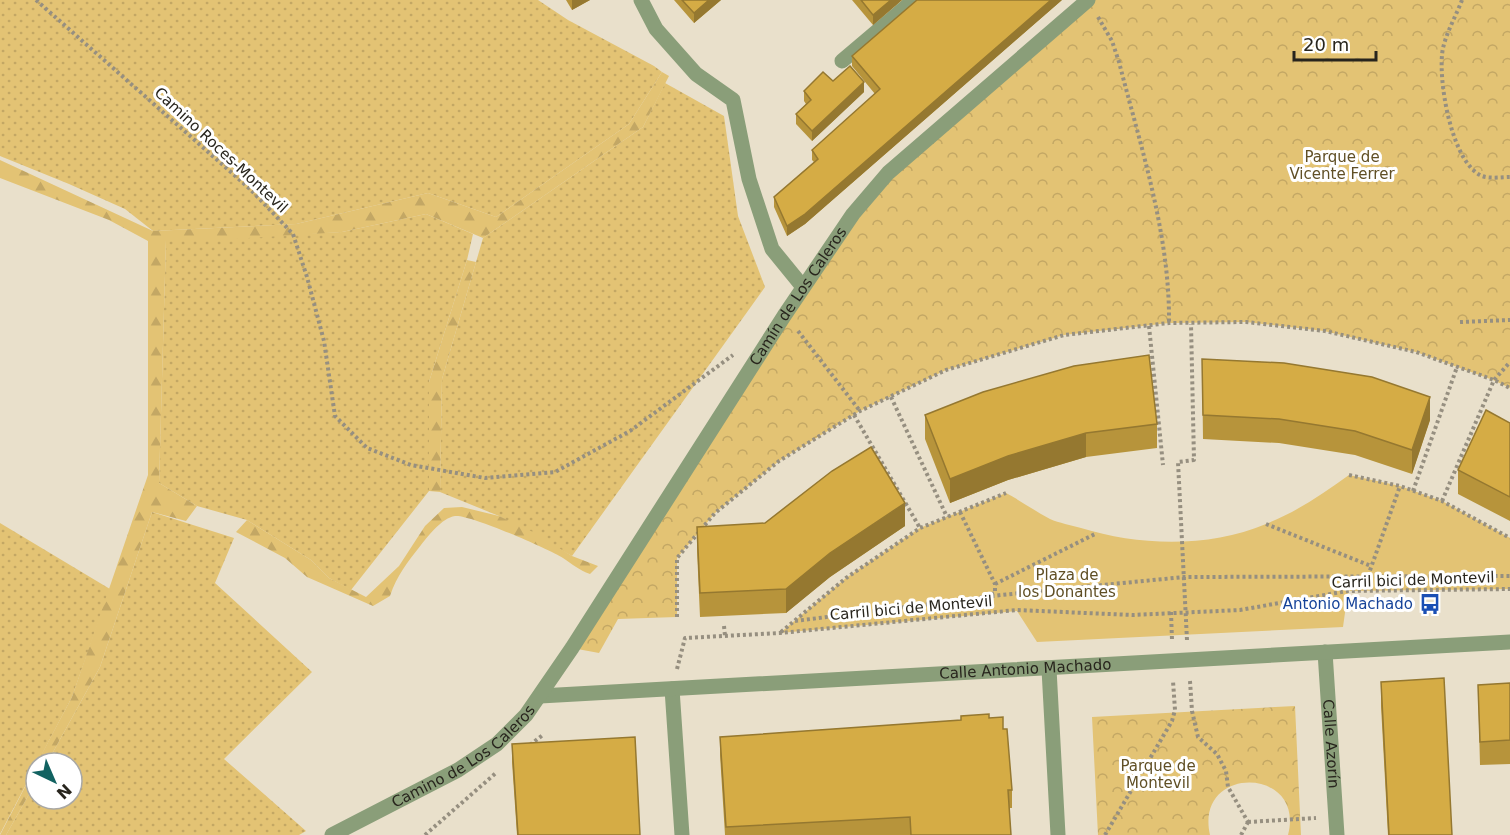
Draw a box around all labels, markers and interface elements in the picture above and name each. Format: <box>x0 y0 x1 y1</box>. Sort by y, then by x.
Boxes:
scale bar <box>1294 24 1376 62</box>
text: 20 m <box>1303 34 1349 55</box>
street label: Camino Roces-Montevil <box>151 84 291 216</box>
park label: Parque de Vicente Ferrer <box>1289 148 1395 183</box>
street label: Camín de Los Caleros <box>746 224 851 369</box>
park label: Plaza de los Donantes <box>1018 566 1116 601</box>
street label: Carril bici de Montevil <box>1331 568 1495 592</box>
street label: Carril bici de Montevil <box>829 592 993 624</box>
bus stop icon: Antonio Machado <box>1418 592 1442 616</box>
place label: Antonio Machado <box>1283 595 1413 613</box>
street label: Calle Antonio Machado <box>939 655 1112 683</box>
street label: Calle Azorín <box>1319 699 1343 789</box>
street label: Camino de Los Caleros <box>389 702 539 812</box>
north arrow <box>24 751 84 811</box>
park label: Parque de Montevil <box>1120 757 1196 792</box>
text: N <box>53 780 75 803</box>

